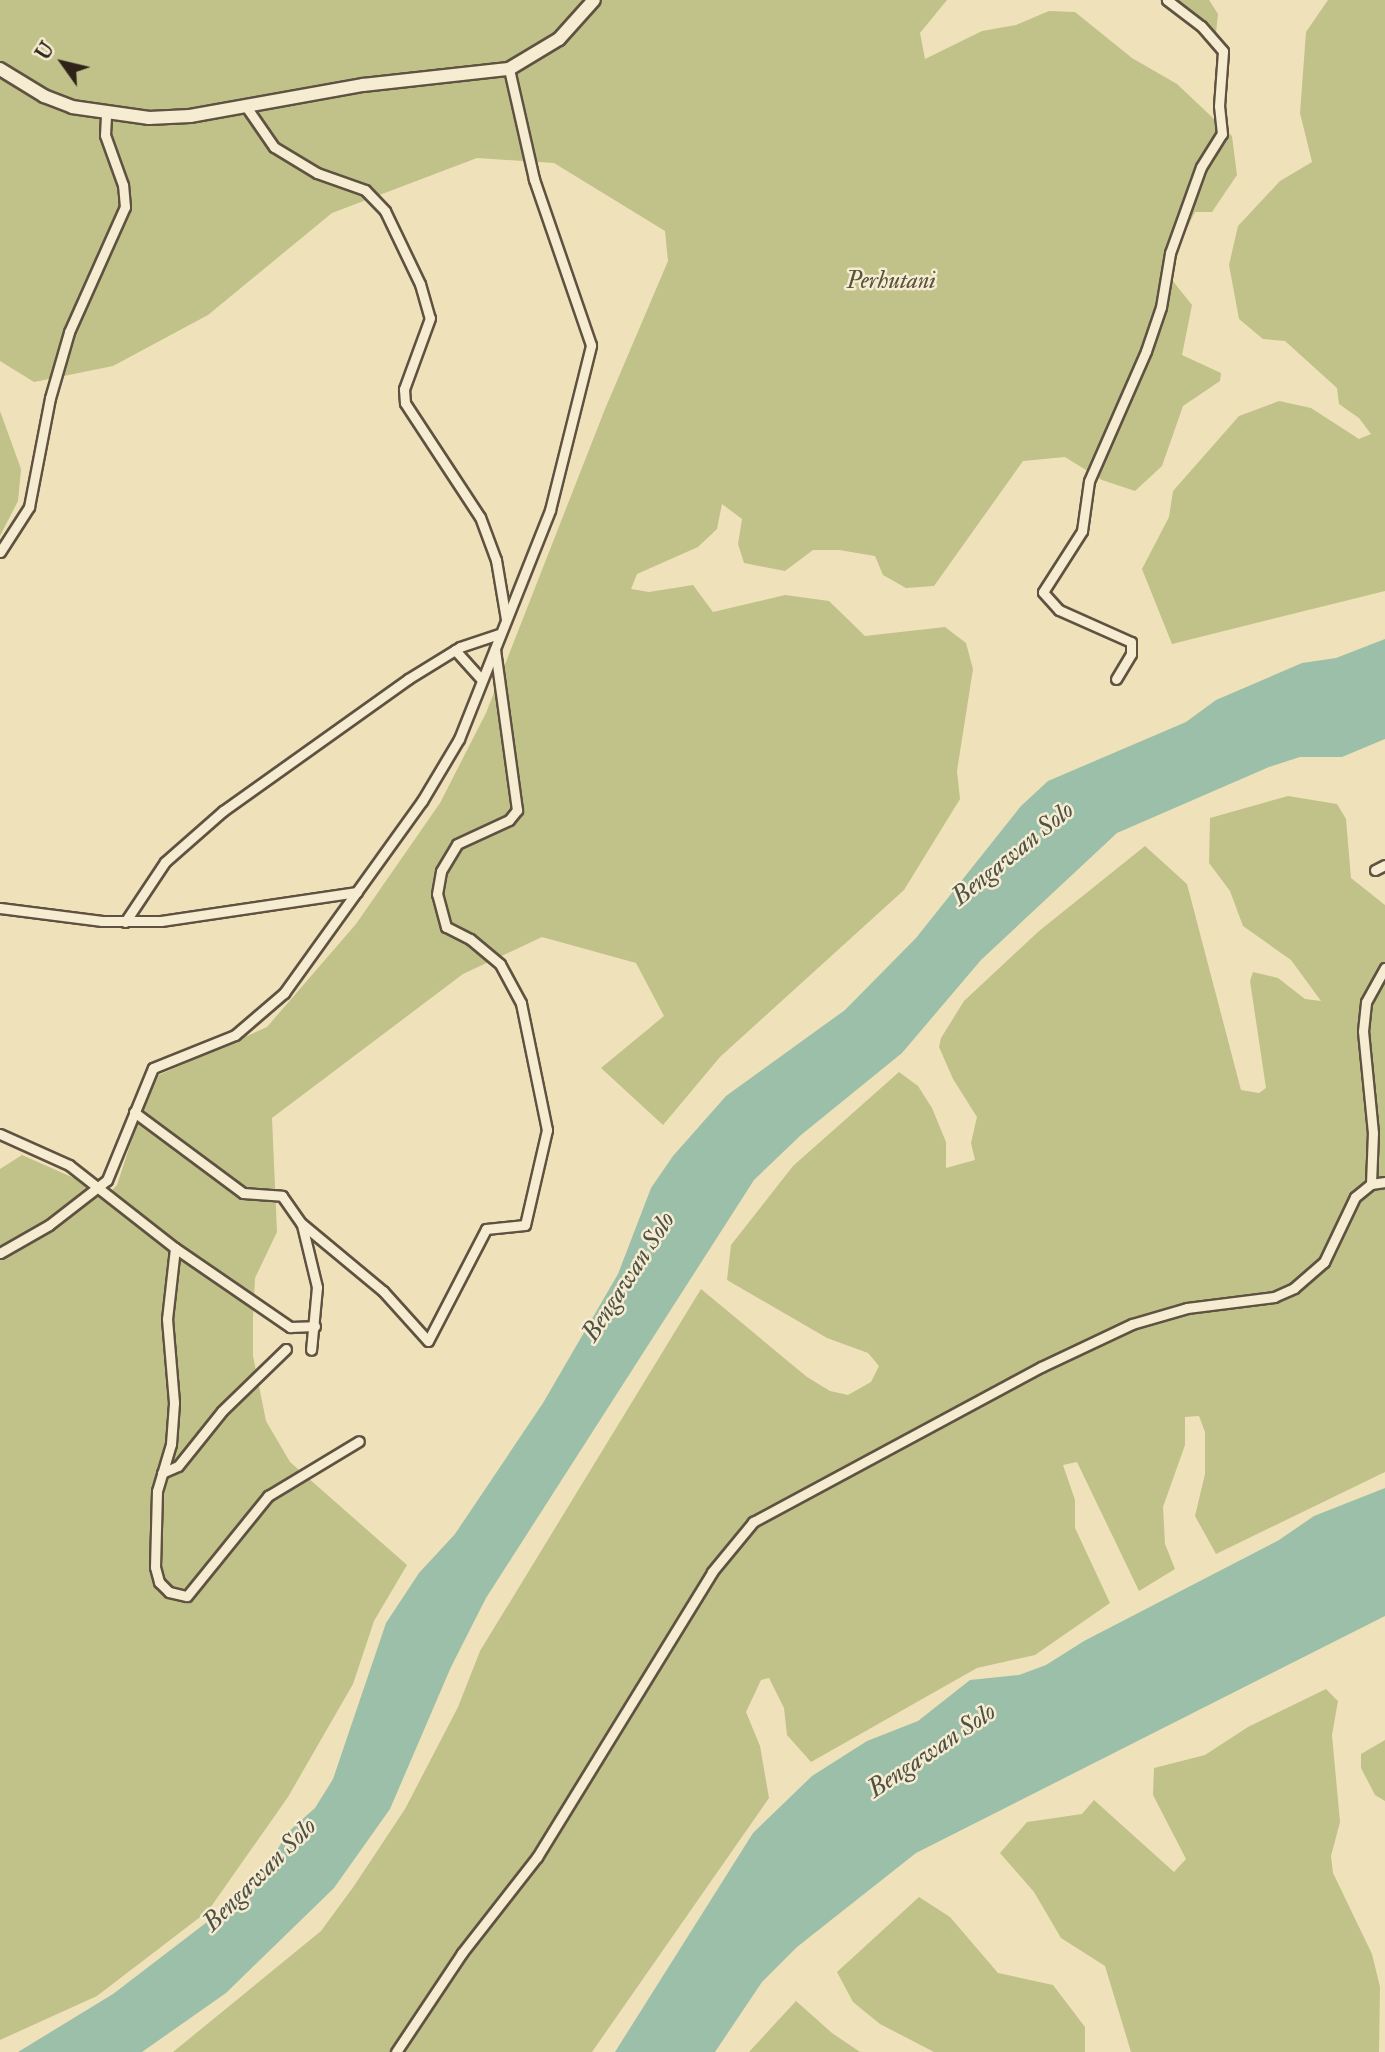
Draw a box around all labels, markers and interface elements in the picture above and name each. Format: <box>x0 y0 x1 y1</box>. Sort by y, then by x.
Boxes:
north arrow <box>28 28 98 98</box>
text: U <box>31 38 60 65</box>
park label: Perhutani <box>846 267 936 295</box>
water label: Bengawan Solo <box>945 795 1081 913</box>
water label: Bengawan Solo <box>575 1206 683 1348</box>
water label: Bengawan Solo <box>862 1697 1002 1805</box>
water label: Bengawan Solo <box>196 1811 324 1939</box>

